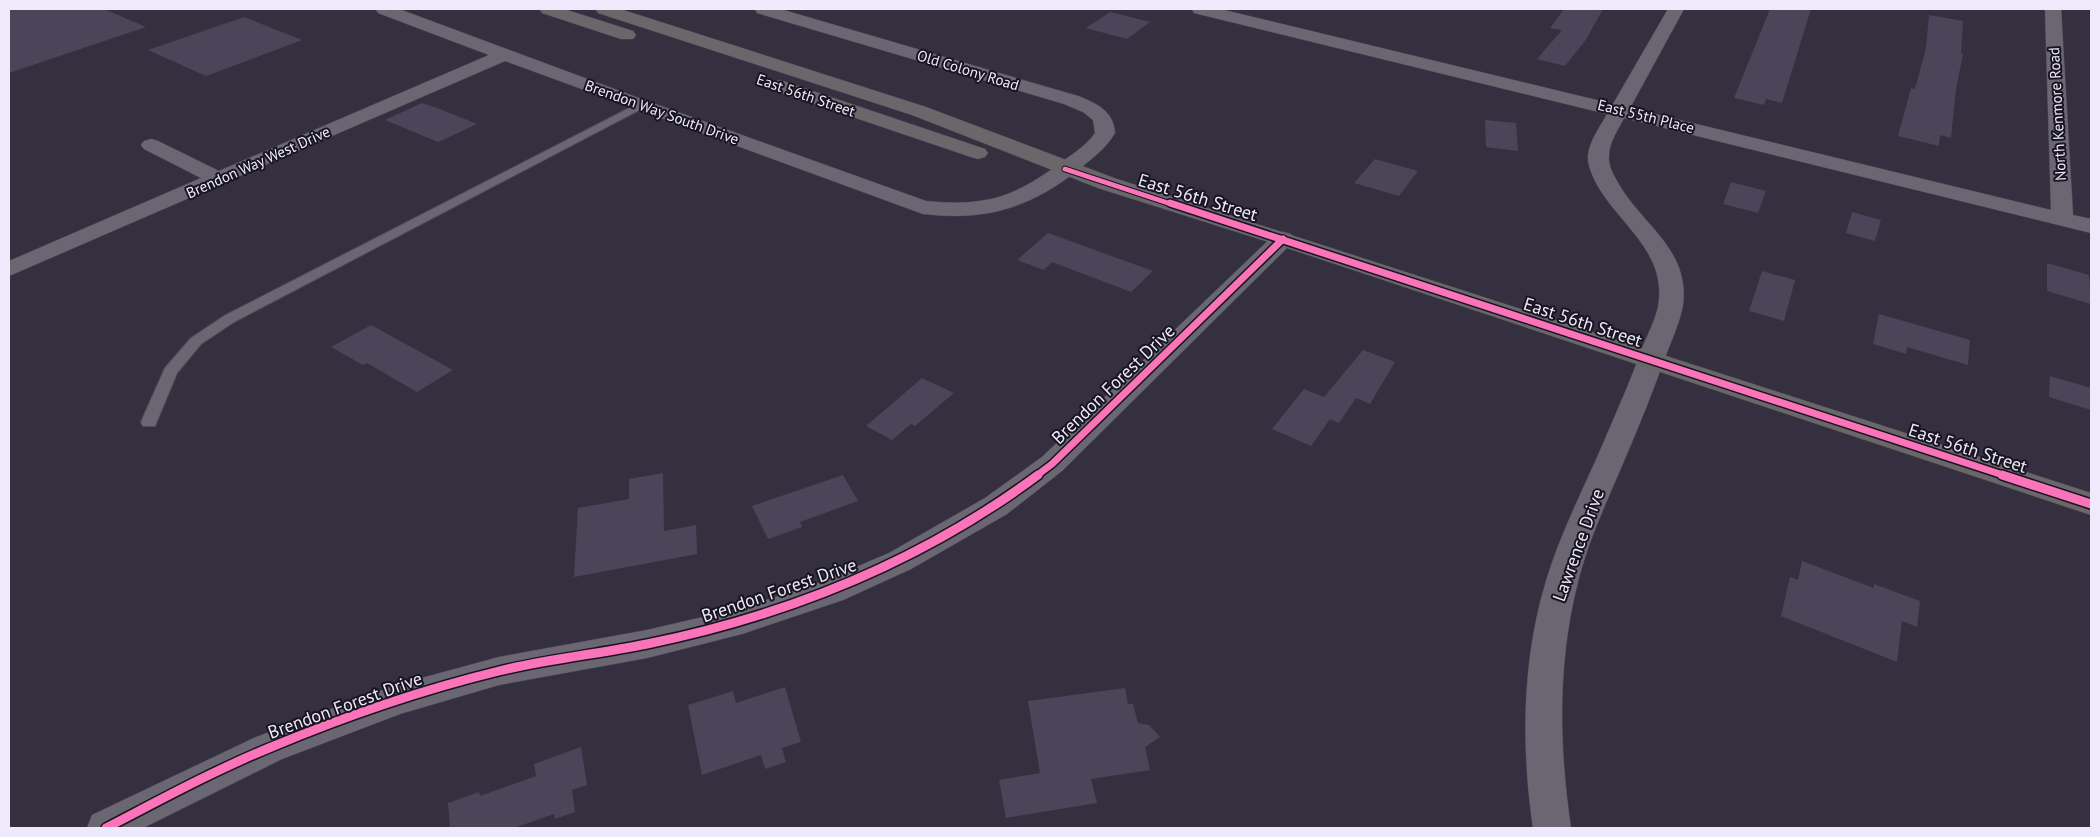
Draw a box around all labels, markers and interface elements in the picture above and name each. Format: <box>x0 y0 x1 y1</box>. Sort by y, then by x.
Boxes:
street label: Old Colony Road <box>915 45 1021 95</box>
street label: North Kenmore Road <box>2044 47 2070 181</box>
street label: East 56th Street <box>754 69 858 121</box>
street label: Brendon Way South Drive <box>582 75 742 149</box>
street label: East 55th Place <box>1596 95 1696 137</box>
street label: Brendon Way West Drive <box>183 122 333 202</box>
street label: East 56th Street <box>1136 168 1260 226</box>
street label: East 56th Street <box>1521 292 1645 352</box>
street label: Brendon Forest Drive <box>1047 319 1179 449</box>
street label: East 56th Street <box>1906 418 2030 478</box>
street label: Lawrence Drive <box>1547 486 1609 604</box>
street label: Brendon Forest Drive <box>698 553 860 627</box>
street label: Brendon Forest Drive <box>265 666 425 744</box>

